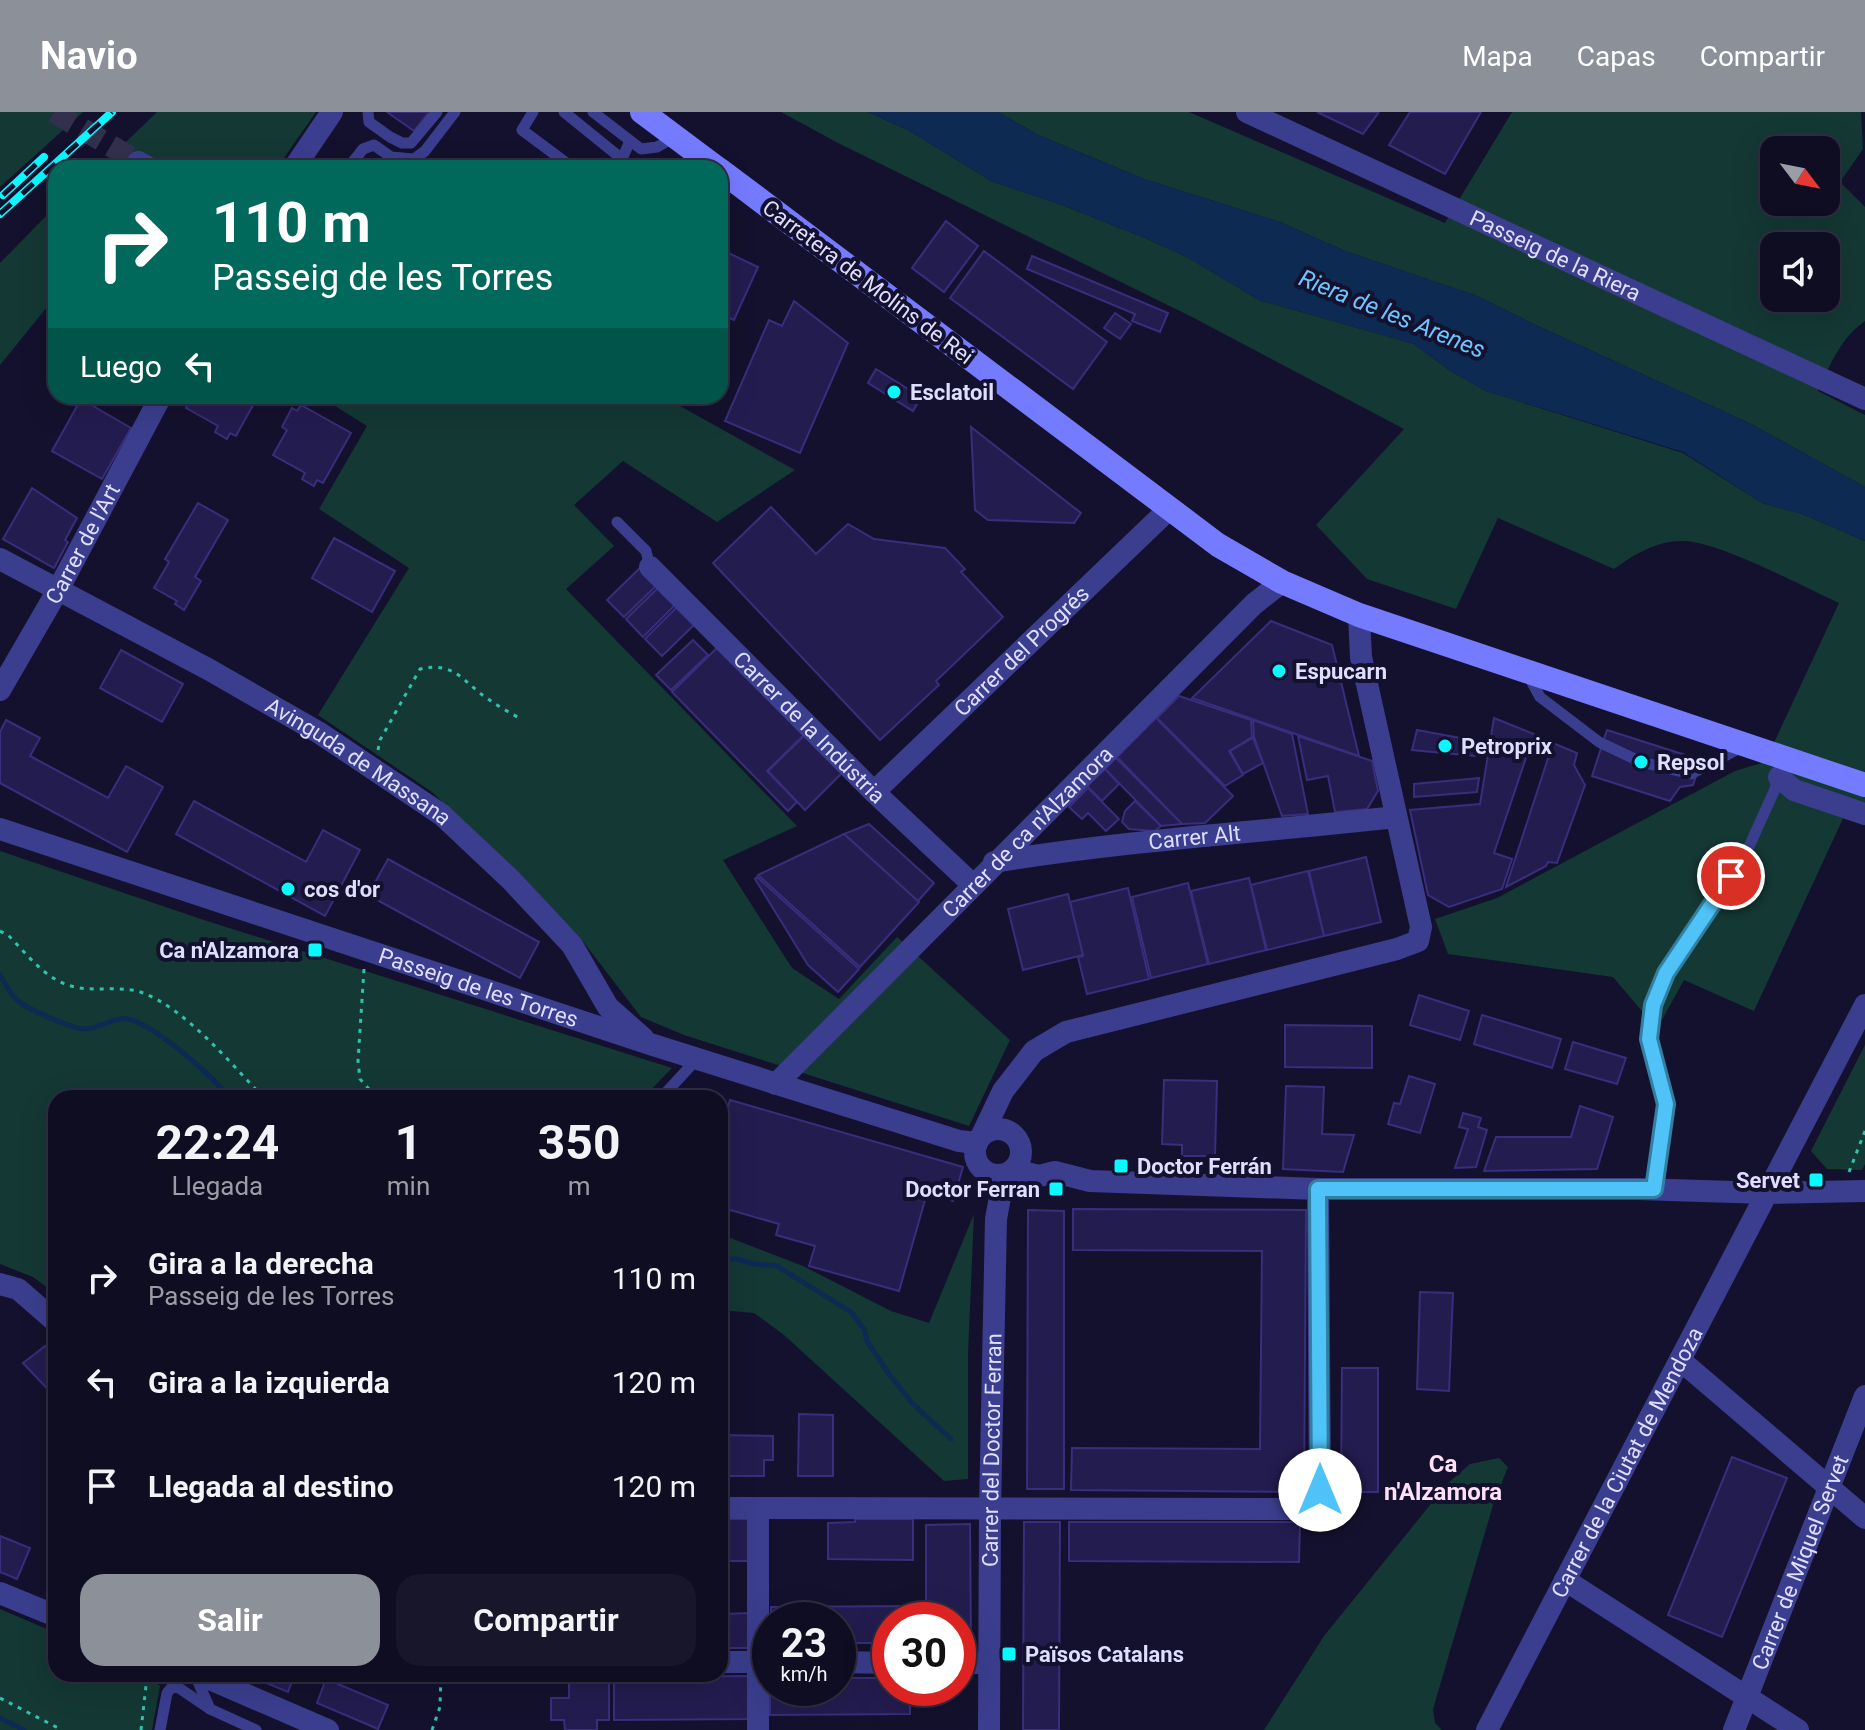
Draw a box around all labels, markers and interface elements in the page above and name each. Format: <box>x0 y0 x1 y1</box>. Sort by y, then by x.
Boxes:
text: Navio <box>40 34 138 78</box>
text: Mapa <box>1462 40 1533 73</box>
text: Capas <box>1577 40 1656 73</box>
text: Compartir <box>1700 40 1825 73</box>
north arrow <box>1760 136 1840 216</box>
map controls <box>1760 136 1840 312</box>
text: 110 m <box>212 190 371 256</box>
icon: right <box>80 192 184 296</box>
street label: Carretera de Molins de Rei <box>758 195 978 369</box>
street label: Passeig de la Riera <box>1466 205 1645 306</box>
button: sound <box>1760 232 1840 312</box>
text: Passeig de les Torres <box>212 257 553 299</box>
water label: Riera de les Arenes <box>1295 264 1489 364</box>
icon: left <box>178 344 222 388</box>
text: Luego <box>80 349 162 384</box>
place label: Esclatoil <box>910 380 994 405</box>
marker: Esclatoil <box>885 383 903 401</box>
street label: Carrer de l'Art <box>40 479 125 608</box>
street label: Carrer del Progrés <box>949 581 1094 721</box>
street label: Carrer de la Indústria <box>729 646 890 808</box>
place label: Espucarn <box>1295 659 1387 684</box>
marker: Espucarn <box>1270 662 1288 680</box>
street label: Avinguda de Massana <box>261 692 457 830</box>
place label: Petroprix <box>1461 734 1553 759</box>
marker: Petroprix <box>1436 737 1454 755</box>
street label: Carrer de ca n'Alzamora <box>937 741 1118 922</box>
place label: Repsol <box>1657 750 1725 775</box>
marker: Repsol <box>1632 753 1650 771</box>
street label: Carrer Alt <box>1147 820 1242 854</box>
pin <box>1697 842 1765 910</box>
icon: arrive <box>1709 854 1753 898</box>
place label: cos d'or <box>304 877 380 902</box>
marker: cos d'or <box>279 880 297 898</box>
place label: Ca n'Alzamora <box>159 938 299 963</box>
marker: Ca n'Alzamora <box>306 941 324 959</box>
street label: Passeig de les Torres <box>376 943 581 1032</box>
text: 22:24 <box>156 1114 279 1171</box>
text: 1 <box>395 1114 422 1171</box>
text: 350 <box>538 1114 620 1171</box>
place label: Doctor Ferrán <box>1137 1154 1272 1179</box>
marker: Doctor Ferrán <box>1112 1157 1130 1175</box>
place label: Servet <box>1736 1168 1801 1193</box>
text: Llegada <box>172 1171 263 1201</box>
text: min <box>387 1171 430 1201</box>
text: m <box>568 1171 591 1201</box>
marker: Servet <box>1807 1171 1825 1189</box>
place label: Doctor Ferran <box>905 1177 1040 1202</box>
marker: Doctor Ferran <box>1047 1180 1065 1198</box>
text: Gira a la derecha <box>148 1246 374 1281</box>
icon: right <box>80 1256 124 1300</box>
text: 110 m <box>612 1261 696 1296</box>
text: Passeig de les Torres <box>148 1281 394 1311</box>
street label: Carrer de la Ciutat de Mendoza <box>1546 1323 1708 1602</box>
street label: Carrer del Doctor Ferran <box>977 1333 1006 1567</box>
icon: left <box>80 1360 124 1404</box>
text: Gira a la izquierda <box>148 1365 390 1400</box>
text: 120 m <box>612 1365 696 1400</box>
position arrow <box>1278 1448 1362 1532</box>
district label: Ca n'Alzamora <box>1384 1450 1502 1506</box>
street label: Carrer de Miquel Servet <box>1746 1451 1853 1673</box>
icon: arrive <box>80 1464 124 1508</box>
text: Llegada al destino <box>148 1469 394 1504</box>
text: 120 m <box>612 1469 696 1504</box>
button: Salir <box>80 1574 380 1666</box>
button: Compartir <box>396 1574 696 1666</box>
speed limit sign: 30 <box>872 1602 976 1706</box>
text: 23 <box>781 1620 827 1667</box>
place label: Països Catalans <box>1025 1642 1184 1667</box>
marker: Països Catalans <box>1000 1645 1018 1663</box>
text: km/h <box>781 1662 827 1686</box>

